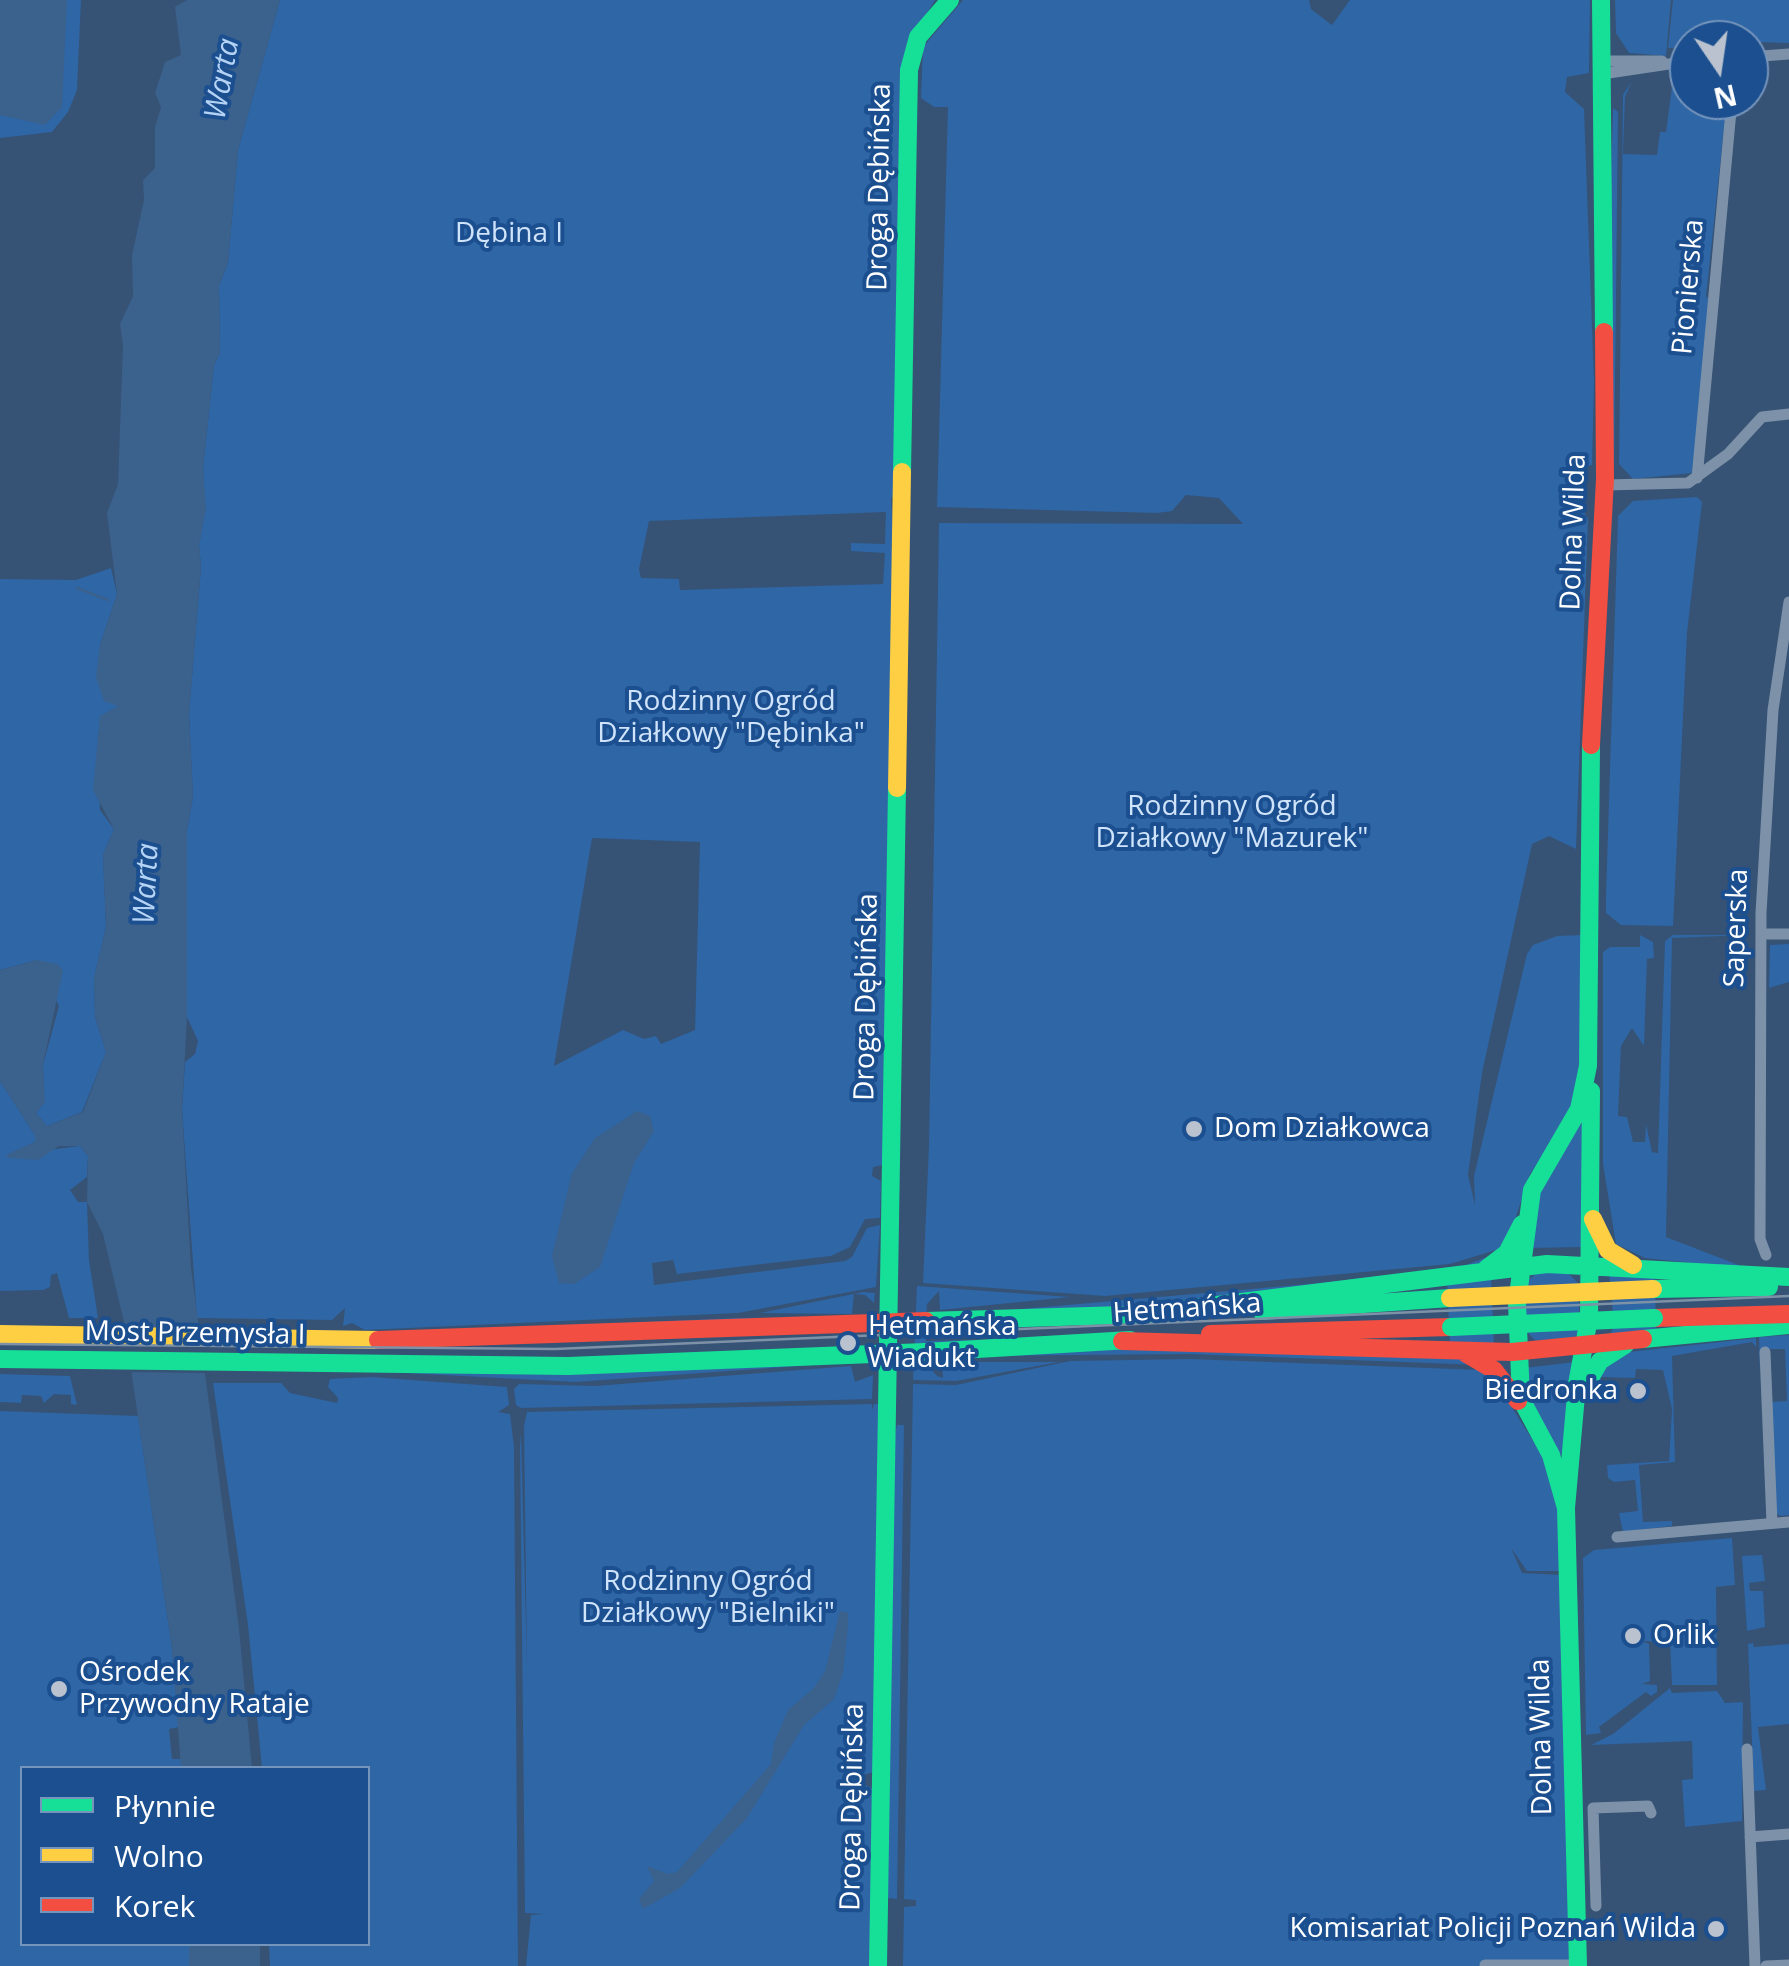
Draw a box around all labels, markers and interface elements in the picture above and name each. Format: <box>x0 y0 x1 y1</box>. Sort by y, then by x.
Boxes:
north arrow <box>1669 20 1769 120</box>
water label: Warta <box>198 36 248 122</box>
text: N <box>1710 76 1741 118</box>
street label: Droga Dębińska <box>861 83 899 291</box>
park label: Dębina I <box>455 217 563 251</box>
street label: Pionierska <box>1666 218 1712 356</box>
street label: Dolna Wilda <box>1554 453 1594 611</box>
park label: Rodzinny Ogród Działkowy "Dębinka" <box>597 685 865 751</box>
park label: Rodzinny Ogród Działkowy "Mazurek" <box>1096 790 1368 856</box>
water label: Warta <box>127 842 167 926</box>
street label: Saperska <box>1718 868 1756 988</box>
street label: Droga Dębińska <box>848 893 886 1101</box>
place label: Dom Działkowca <box>1214 1112 1430 1146</box>
marker: Dom Działkowca <box>1183 1118 1205 1140</box>
street label: Hetmańska <box>1112 1287 1262 1331</box>
place label: Hetmańska Wiadukt <box>868 1310 1017 1376</box>
street label: Most Przemysła I <box>84 1315 306 1353</box>
marker: Hetmańska Wiadukt <box>837 1332 859 1354</box>
place label: Biedronka <box>1484 1374 1618 1408</box>
marker: Biedronka <box>1627 1380 1649 1402</box>
park label: Rodzinny Ogród Działkowy "Bielniki" <box>581 1565 835 1631</box>
place label: Orlik <box>1653 1619 1715 1653</box>
marker: Orlik <box>1622 1625 1644 1647</box>
place label: Ośrodek Przywodny Rataje <box>79 1656 310 1722</box>
street label: Dolna Wilda <box>1524 1658 1560 1816</box>
marker: Ośrodek Przywodny Rataje <box>48 1678 70 1700</box>
street label: Droga Dębińska <box>834 1703 872 1911</box>
legend <box>20 1766 370 1946</box>
text: Płynnie <box>114 1785 216 1826</box>
text: Wolno <box>114 1835 204 1876</box>
text: Korek <box>114 1885 195 1926</box>
place label: Komisariat Policji Poznań Wilda <box>1289 1912 1696 1946</box>
marker: Komisariat Policji Poznań Wilda <box>1705 1918 1727 1940</box>

